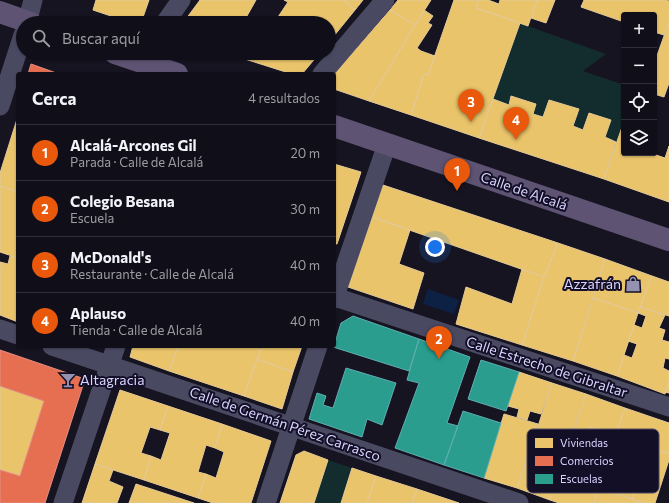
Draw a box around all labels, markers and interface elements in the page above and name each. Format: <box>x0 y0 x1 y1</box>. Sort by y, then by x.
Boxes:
map controls <box>621 12 657 156</box>
button: + <box>621 12 657 48</box>
search box <box>16 16 336 60</box>
icon: search <box>30 27 52 49</box>
text: Buscar aquí <box>62 29 140 47</box>
button: − <box>621 48 657 84</box>
button: locate <box>621 84 657 120</box>
text: Cerca <box>32 88 77 109</box>
pin: 3 <box>458 89 484 122</box>
text: 4 resultados <box>248 90 320 106</box>
pin: 4 <box>503 107 529 140</box>
button: layers <box>621 120 657 156</box>
text: Alcalá-Arcones Gil <box>70 136 197 154</box>
text: 1 <box>42 145 48 161</box>
text: 20 m <box>291 145 320 161</box>
text: Parada · Calle de Alcalá <box>70 154 203 170</box>
pin: 1 <box>444 158 470 191</box>
street label: Calle de Alcalá <box>479 168 570 213</box>
text: Colegio Besana <box>70 192 175 210</box>
text: 2 <box>41 201 49 217</box>
text: 30 m <box>290 201 320 217</box>
text: Escuela <box>70 210 114 226</box>
your location <box>425 237 445 257</box>
text: McDonald's <box>70 248 151 266</box>
text: 3 <box>41 257 49 273</box>
text: 40 m <box>290 257 320 273</box>
text: Restaurante · Calle de Alcalá <box>70 266 234 282</box>
place label: Azzafrán <box>564 275 621 292</box>
shop icon: Azzafrán <box>624 275 642 293</box>
text: Aplauso <box>70 304 126 322</box>
text: 4 <box>41 313 49 329</box>
text: 40 m <box>290 313 320 329</box>
text: Tienda · Calle de Alcalá <box>70 322 202 338</box>
pin: 2 <box>426 326 452 359</box>
street label: Calle Estrecho de Gibraltar <box>464 332 630 401</box>
bar icon: Altagracia <box>59 371 77 389</box>
place label: Altagracia <box>80 371 144 388</box>
street label: Calle de Germán Pérez Carrasco <box>187 383 383 464</box>
legend <box>527 429 659 493</box>
text: Viviendas <box>560 436 608 449</box>
text: Comercios <box>560 454 613 467</box>
text: Escuelas <box>560 472 602 485</box>

